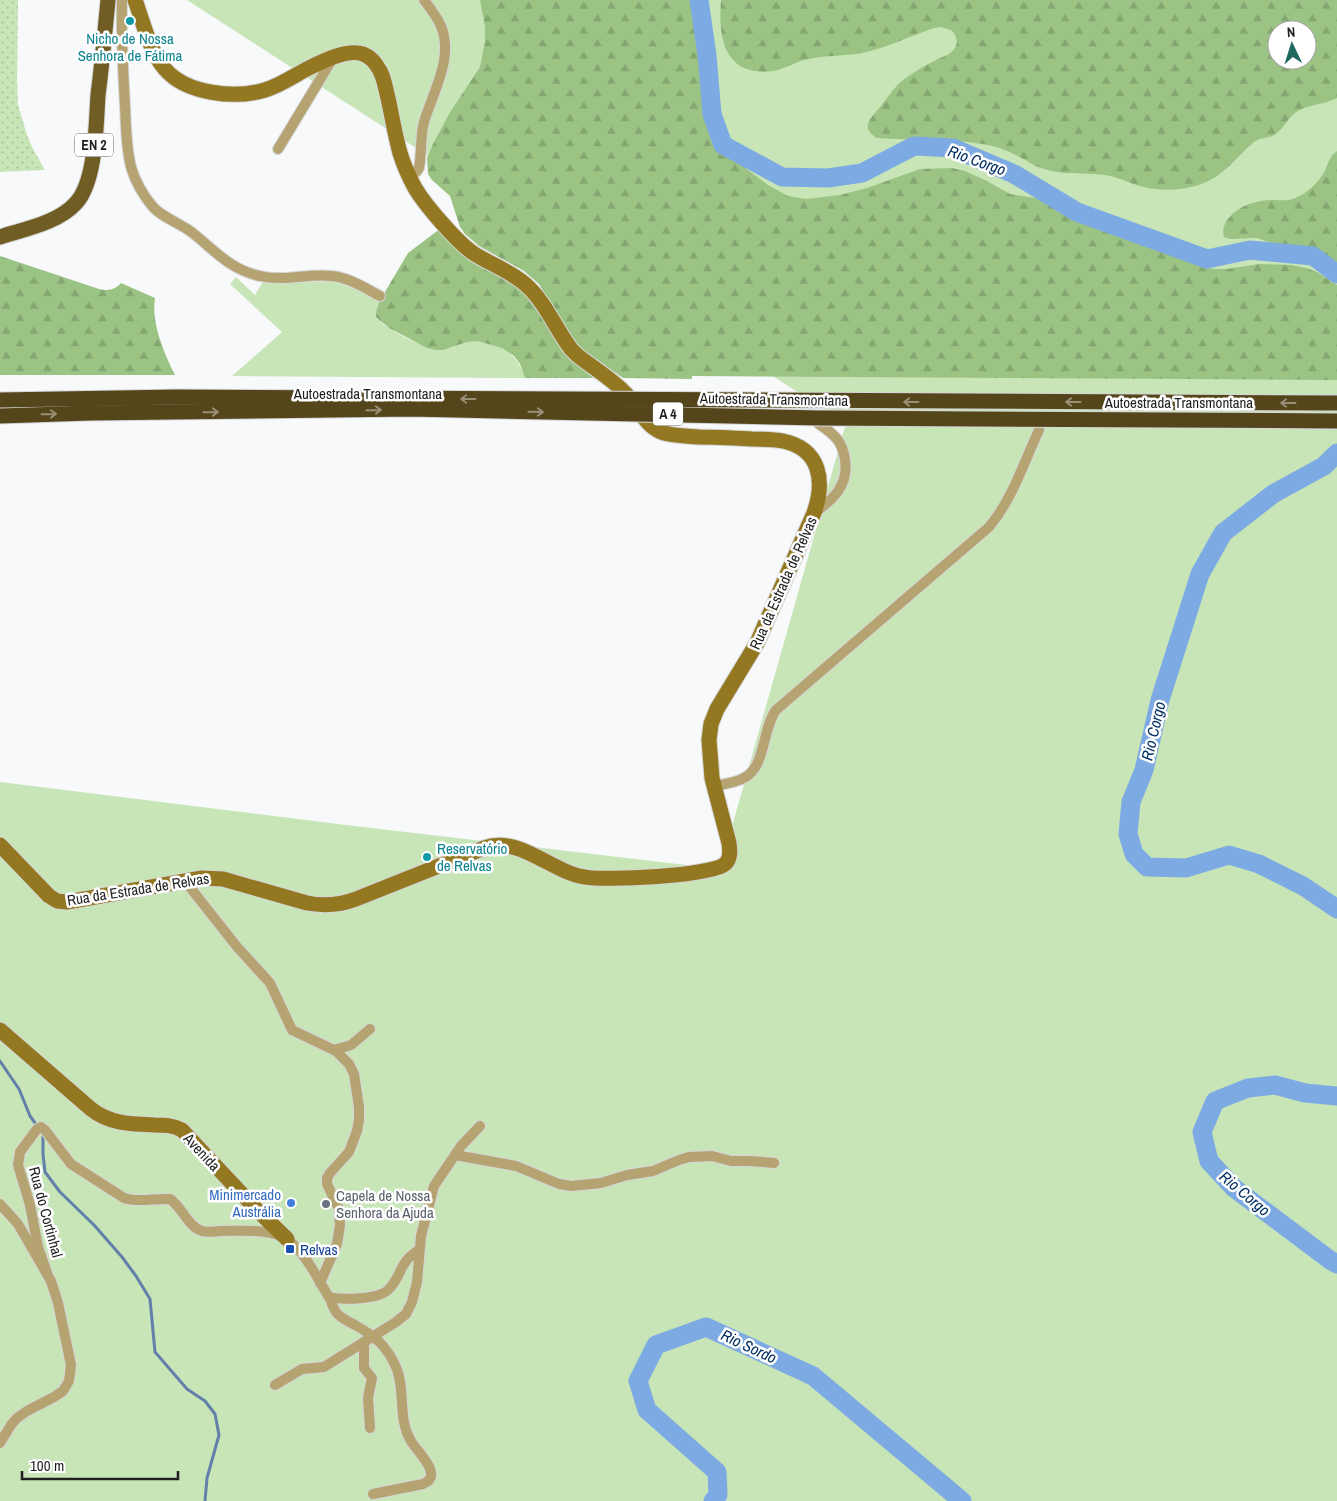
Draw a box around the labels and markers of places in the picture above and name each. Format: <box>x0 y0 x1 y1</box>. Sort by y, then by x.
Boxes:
marker: Nicho de Nossa Senhora de Fátima <box>124 15 136 27</box>
place label: Nicho de Nossa Senhora de Fátima <box>78 28 183 66</box>
place label: Reservatório de Relvas <box>437 838 508 876</box>
marker: Reservatório de Relvas <box>421 851 433 863</box>
place label: Minimercado Austrália <box>209 1184 281 1222</box>
place label: Capela de Nossa Senhora da Ajuda <box>336 1185 434 1223</box>
marker: Minimercado Austrália <box>285 1197 297 1209</box>
marker: Capela de Nossa Senhora da Ajuda <box>320 1198 332 1210</box>
place label: Relvas <box>300 1239 338 1260</box>
marker: Relvas <box>284 1243 296 1255</box>

